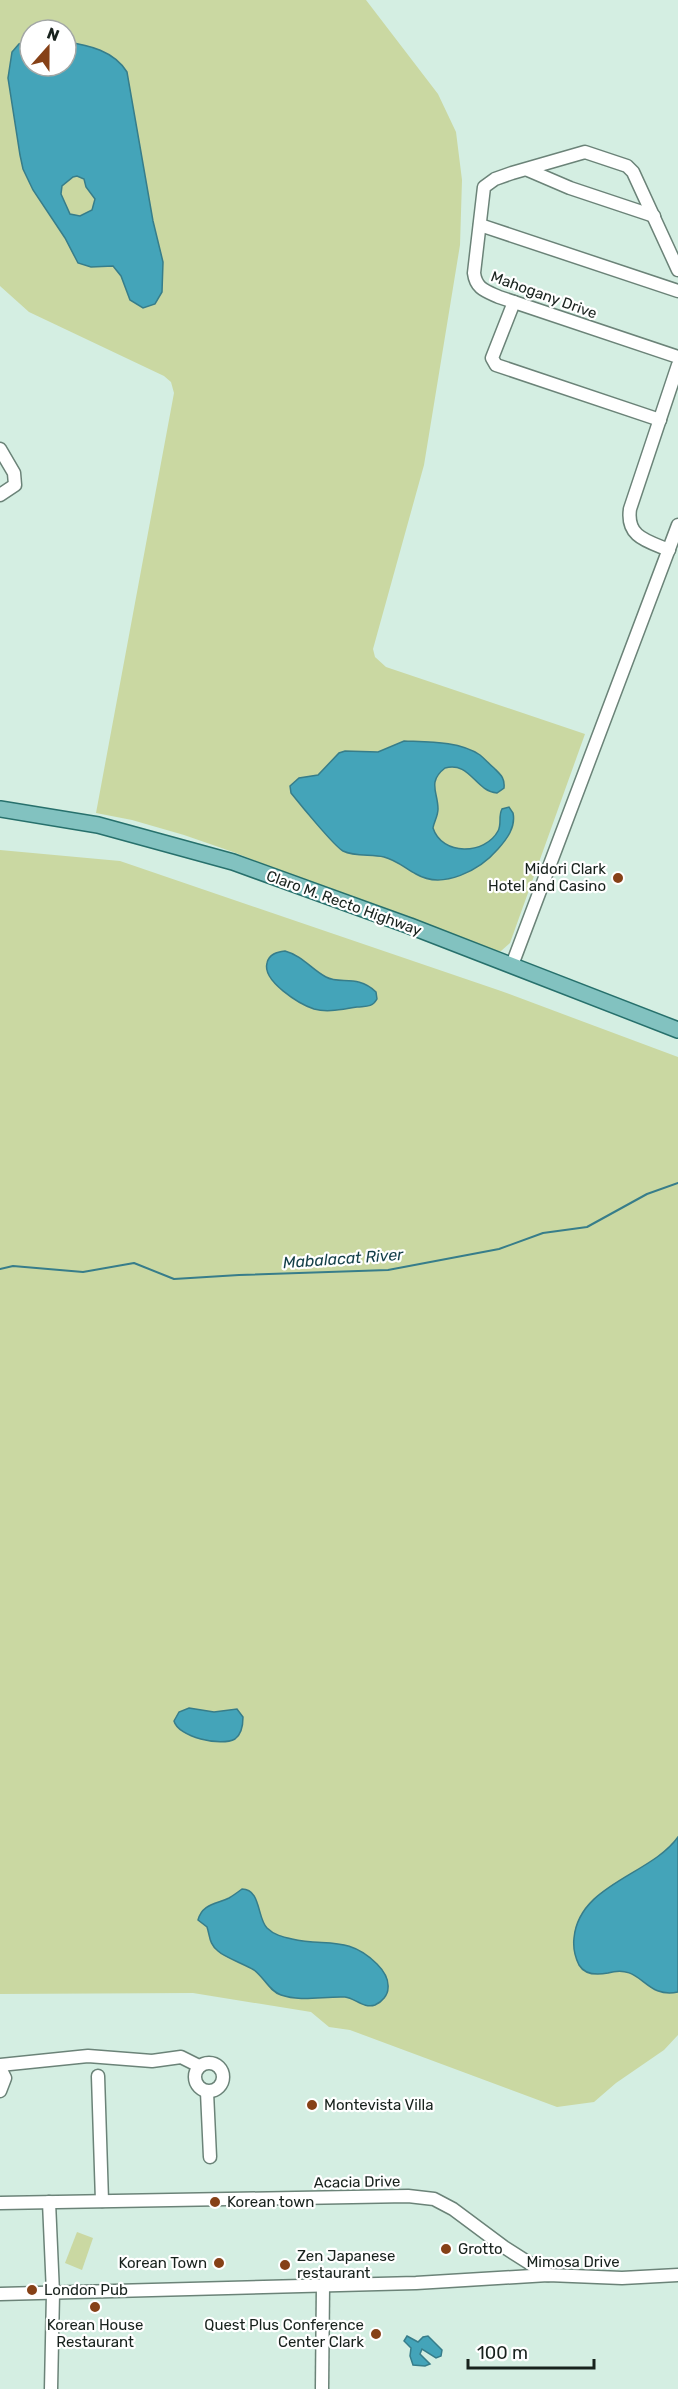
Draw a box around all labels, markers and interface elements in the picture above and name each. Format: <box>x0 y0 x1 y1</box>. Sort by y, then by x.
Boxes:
north arrow <box>18 18 78 78</box>
text: N <box>44 24 62 45</box>
street label: Mahogany Drive <box>488 267 600 323</box>
place label: Midori Clark Hotel and Casino <box>488 860 606 895</box>
street label: Claro M. Recto Highway <box>264 866 424 940</box>
marker: Midori Clark Hotel and Casino <box>611 871 625 885</box>
water label: Mabalacat River <box>282 1245 405 1272</box>
place label: Montevista Villa <box>324 2096 433 2114</box>
marker: Montevista Villa <box>305 2098 319 2112</box>
street label: Acacia Drive <box>314 2172 400 2192</box>
place label: Korean town <box>227 2193 314 2211</box>
marker: Korean town <box>208 2195 222 2209</box>
place label: Grotto <box>458 2240 503 2258</box>
marker: Grotto <box>439 2242 453 2256</box>
place label: Zen Japanese restaurant <box>297 2247 395 2282</box>
street label: Mimosa Drive <box>526 2253 620 2271</box>
place label: Korean Town <box>118 2254 207 2272</box>
marker: Korean Town <box>212 2256 226 2270</box>
marker: Zen Japanese restaurant <box>278 2258 292 2272</box>
place label: London Pub <box>44 2281 128 2299</box>
marker: London Pub <box>25 2283 39 2297</box>
marker: Korean House Restaurant <box>88 2300 102 2314</box>
place label: Korean House Restaurant <box>47 2316 143 2351</box>
place label: Quest Plus Conference Center Clark <box>204 2316 364 2351</box>
marker: Quest Plus Conference Center Clark <box>369 2327 383 2341</box>
scale bar <box>468 2332 594 2370</box>
text: 100 m <box>477 2342 528 2364</box>

